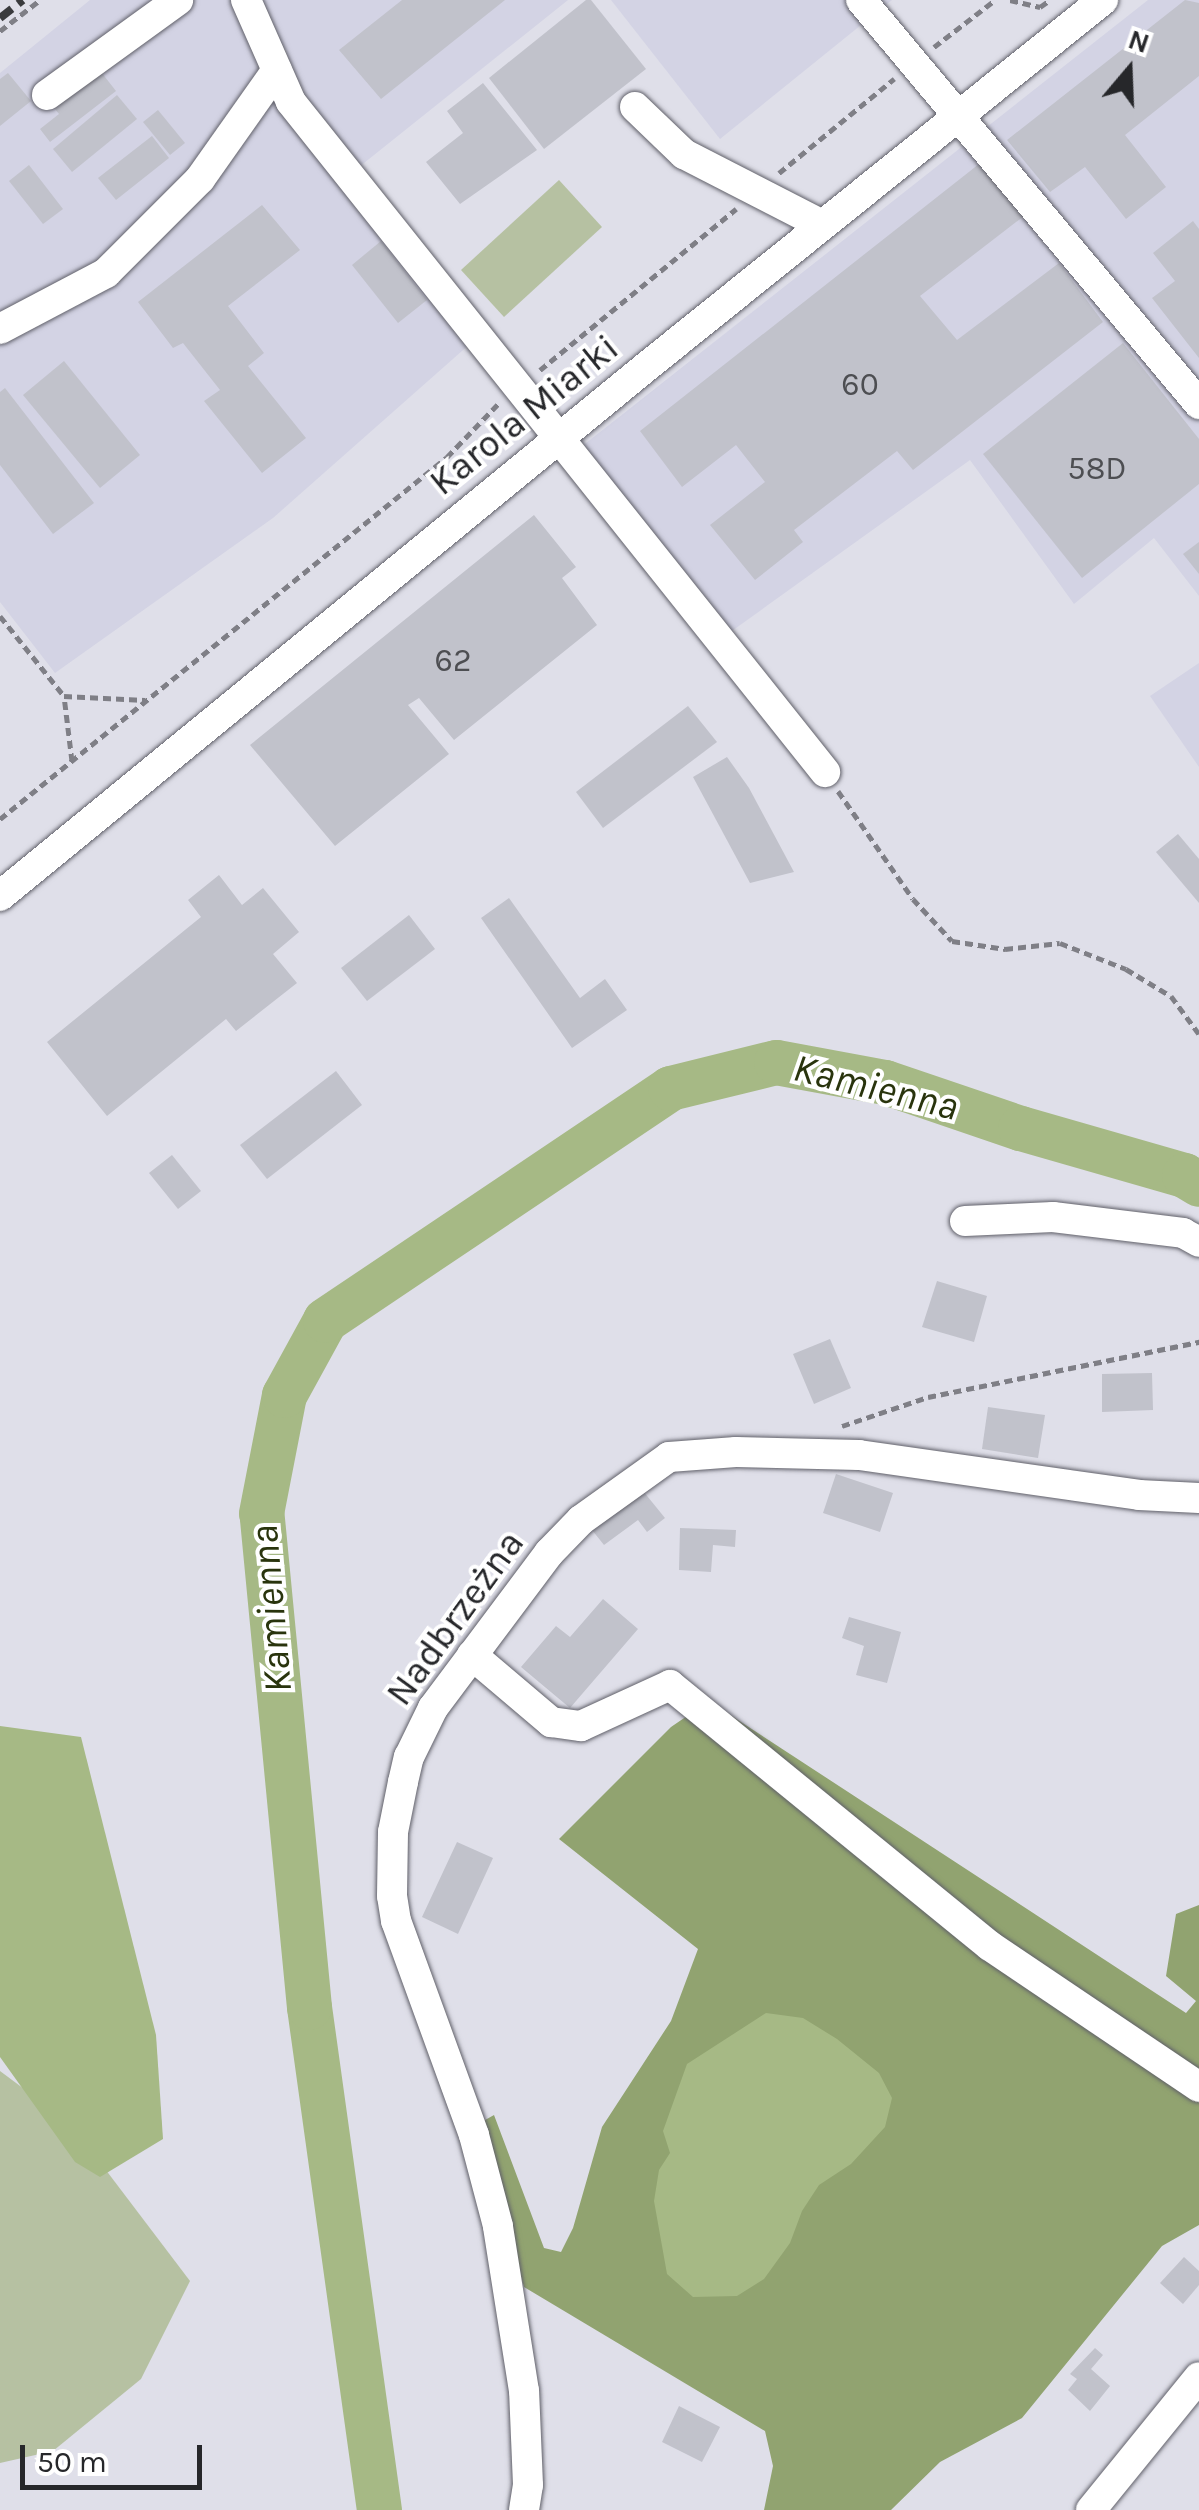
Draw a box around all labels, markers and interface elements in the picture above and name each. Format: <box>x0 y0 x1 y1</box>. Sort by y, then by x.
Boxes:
north arrow <box>1079 20 1179 120</box>
text: N <box>1124 22 1154 60</box>
street label: Karola Miarki <box>420 325 628 505</box>
house number: 60 <box>841 366 879 404</box>
house number: 58D <box>1068 450 1126 488</box>
house number: 62 <box>435 642 471 680</box>
water label: Kamienna <box>788 1043 964 1131</box>
street label: Nadbrzeżna <box>376 1522 534 1714</box>
water label: Kamienna <box>240 1523 302 1695</box>
scale bar <box>25 2425 208 2487</box>
text: 50 m <box>37 2444 107 2480</box>

